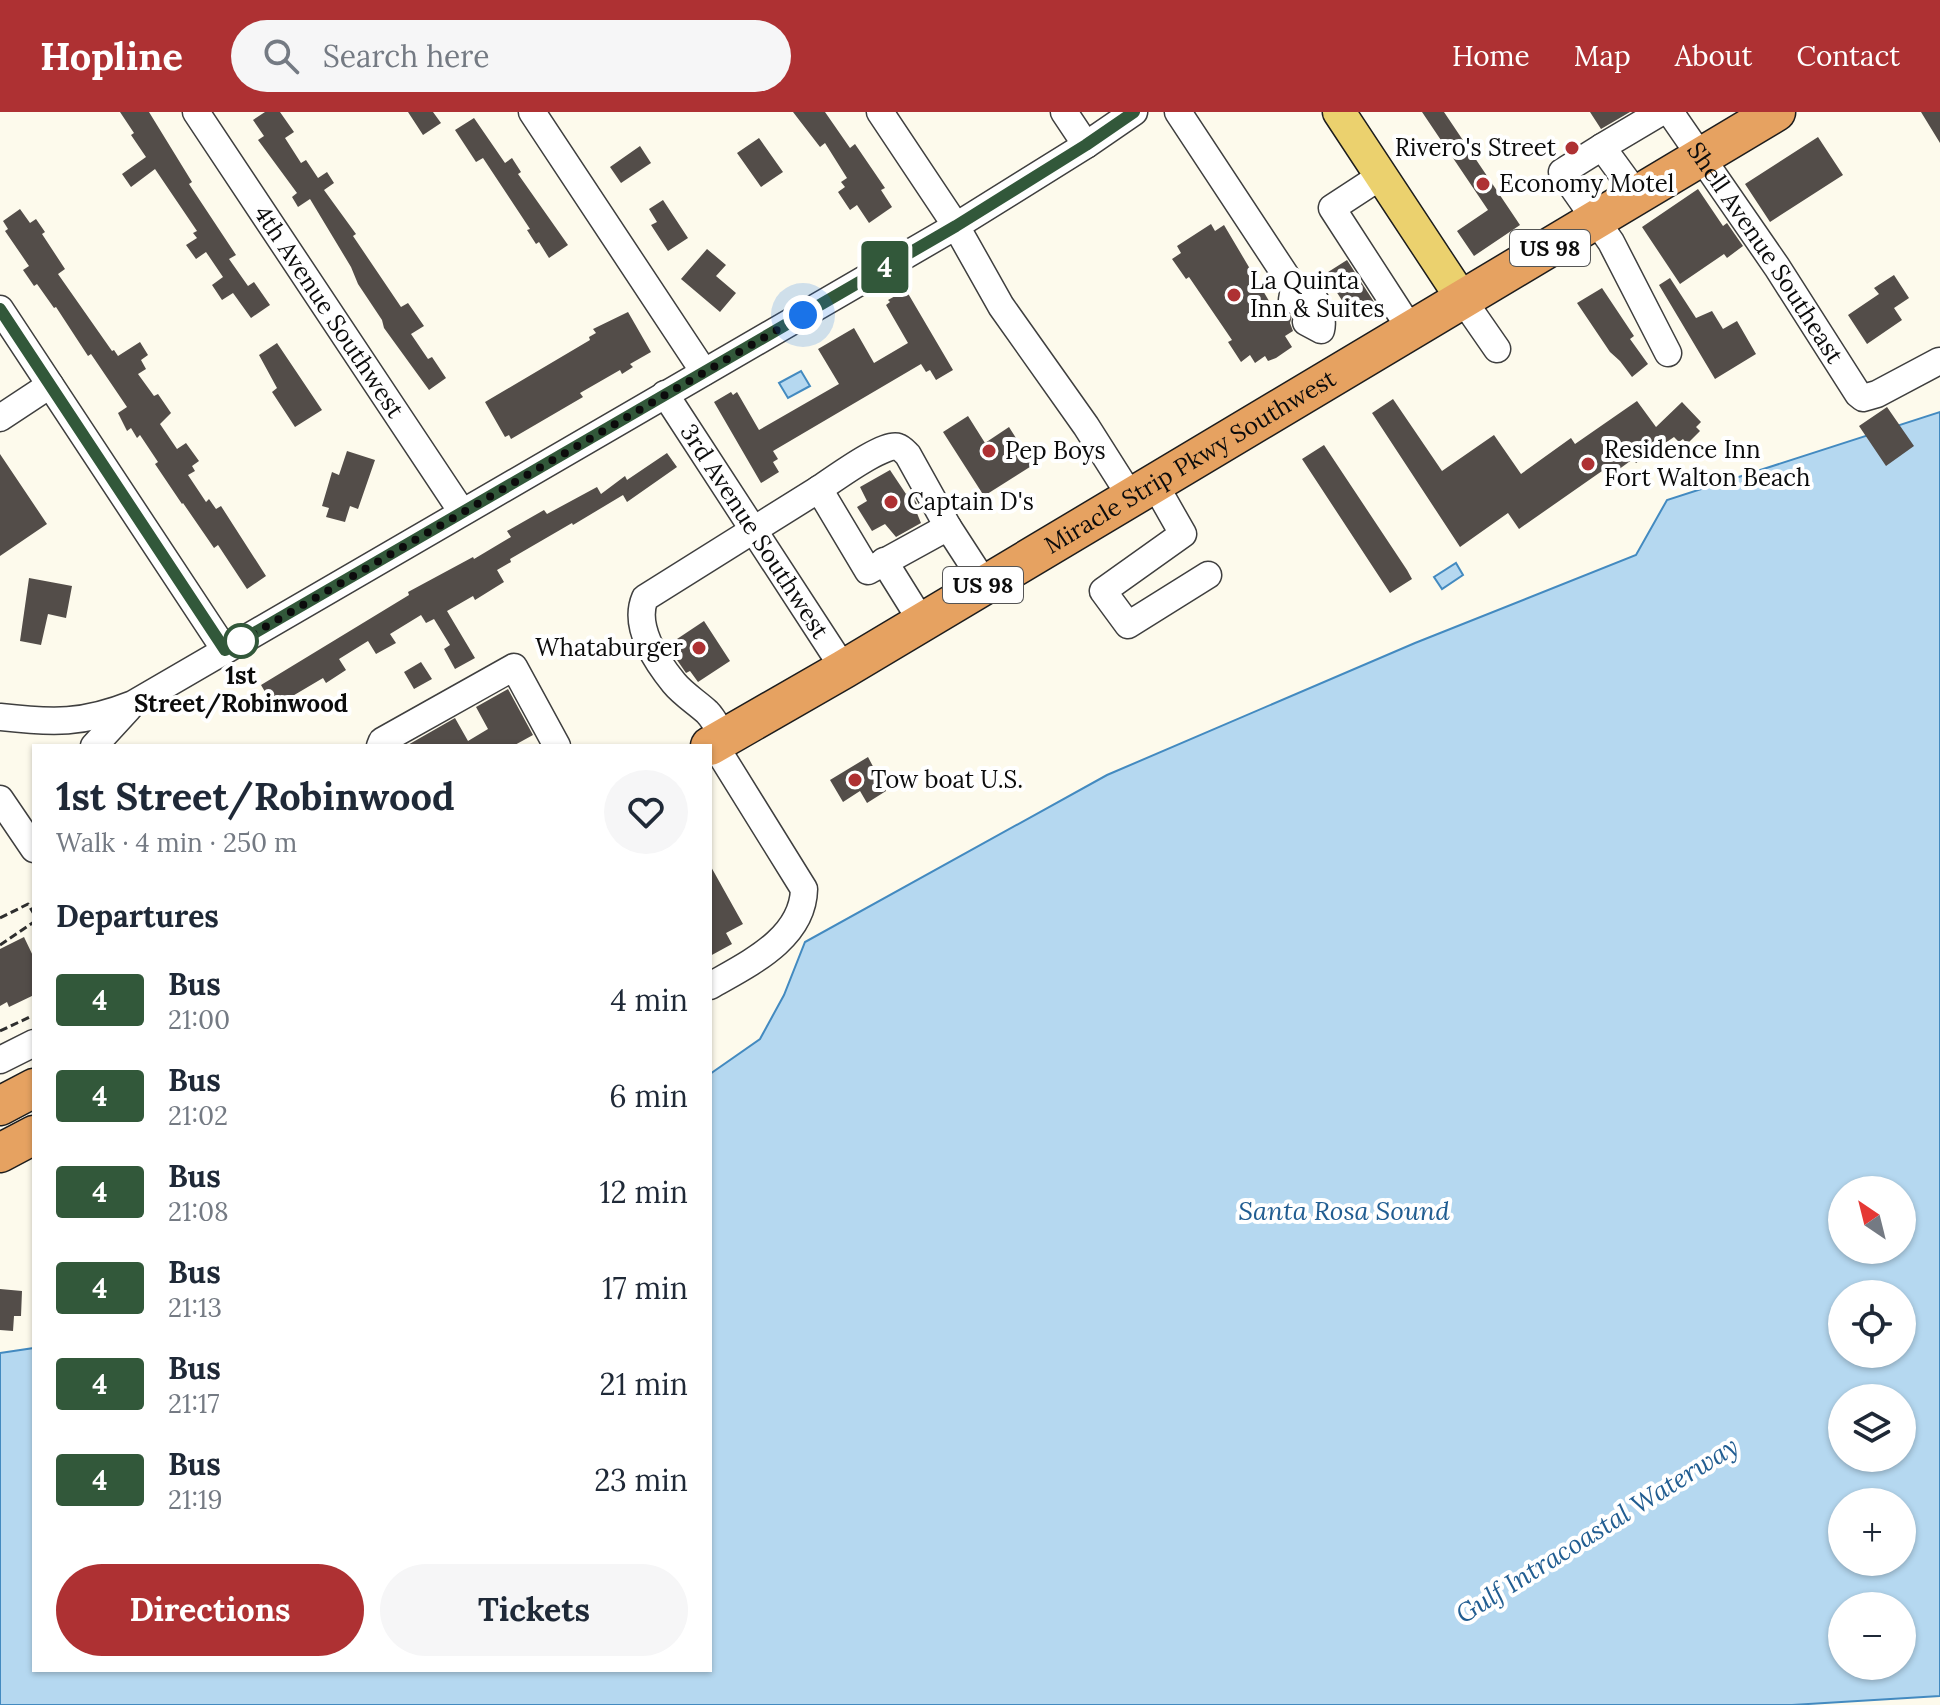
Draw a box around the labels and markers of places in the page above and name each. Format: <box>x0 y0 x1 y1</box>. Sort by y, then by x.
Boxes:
place label: Rivero's Street <box>1395 132 1557 163</box>
marker: Rivero's Street <box>1563 139 1581 157</box>
place label: Economy Motel <box>1499 168 1674 199</box>
marker: Economy Motel <box>1474 175 1492 193</box>
place label: La Quinta Inn & Suites <box>1250 265 1385 324</box>
marker: La Quinta Inn & Suites <box>1225 286 1243 304</box>
place label: Residence Inn Fort Walton Beach <box>1604 434 1810 493</box>
place label: Pep Boys <box>1005 435 1106 466</box>
marker: Pep Boys <box>980 442 998 460</box>
marker: Residence Inn Fort Walton Beach <box>1579 455 1597 473</box>
place label: Captain D's <box>907 486 1034 517</box>
marker: Captain D's <box>882 493 900 511</box>
marker: 1st Street/Robinwood <box>224 624 258 658</box>
place label: Whataburger <box>535 632 684 663</box>
marker: Whataburger <box>690 639 708 657</box>
place label: 1st Street/Robinwood <box>134 660 348 719</box>
place label: Tow boat U.S. <box>871 764 1023 795</box>
marker: Tow boat U.S. <box>846 771 864 789</box>

